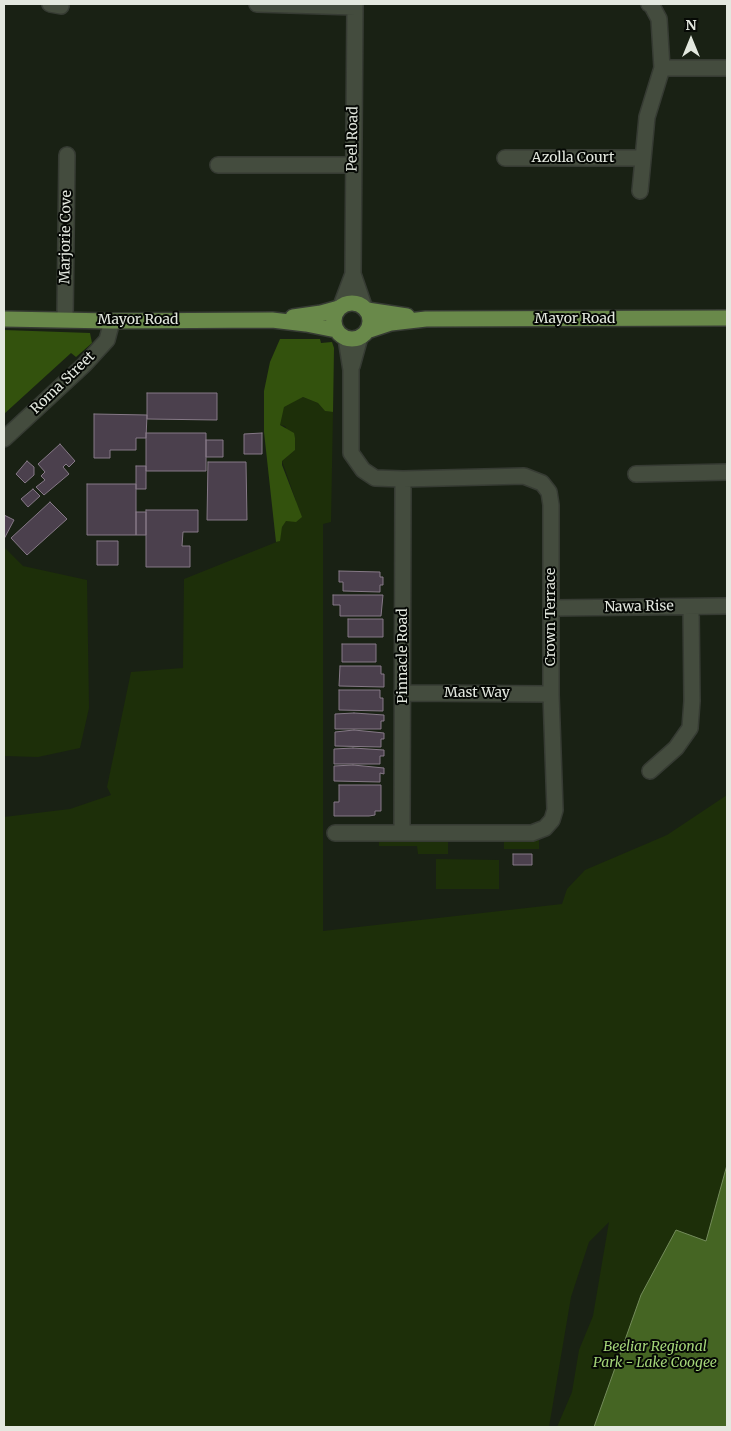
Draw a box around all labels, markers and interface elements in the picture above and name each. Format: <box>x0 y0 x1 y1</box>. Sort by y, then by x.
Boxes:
north arrow <box>666 15 716 65</box>
text: N <box>685 16 697 34</box>
street label: Peel Road <box>344 106 362 172</box>
street label: Azolla Court <box>532 150 614 166</box>
street label: Marjorie Cove <box>57 190 75 284</box>
street label: Mayor Road <box>535 311 615 327</box>
street label: Mayor Road <box>98 312 178 328</box>
street label: Roma Street <box>27 348 99 418</box>
street label: Crown Terrace <box>543 568 559 666</box>
street label: Nawa Rise <box>604 598 674 616</box>
street label: Pinnacle Road <box>395 608 411 704</box>
street label: Mast Way <box>444 685 510 701</box>
park label: Beeliar Regional Park - Lake Coogee <box>593 1339 717 1371</box>

